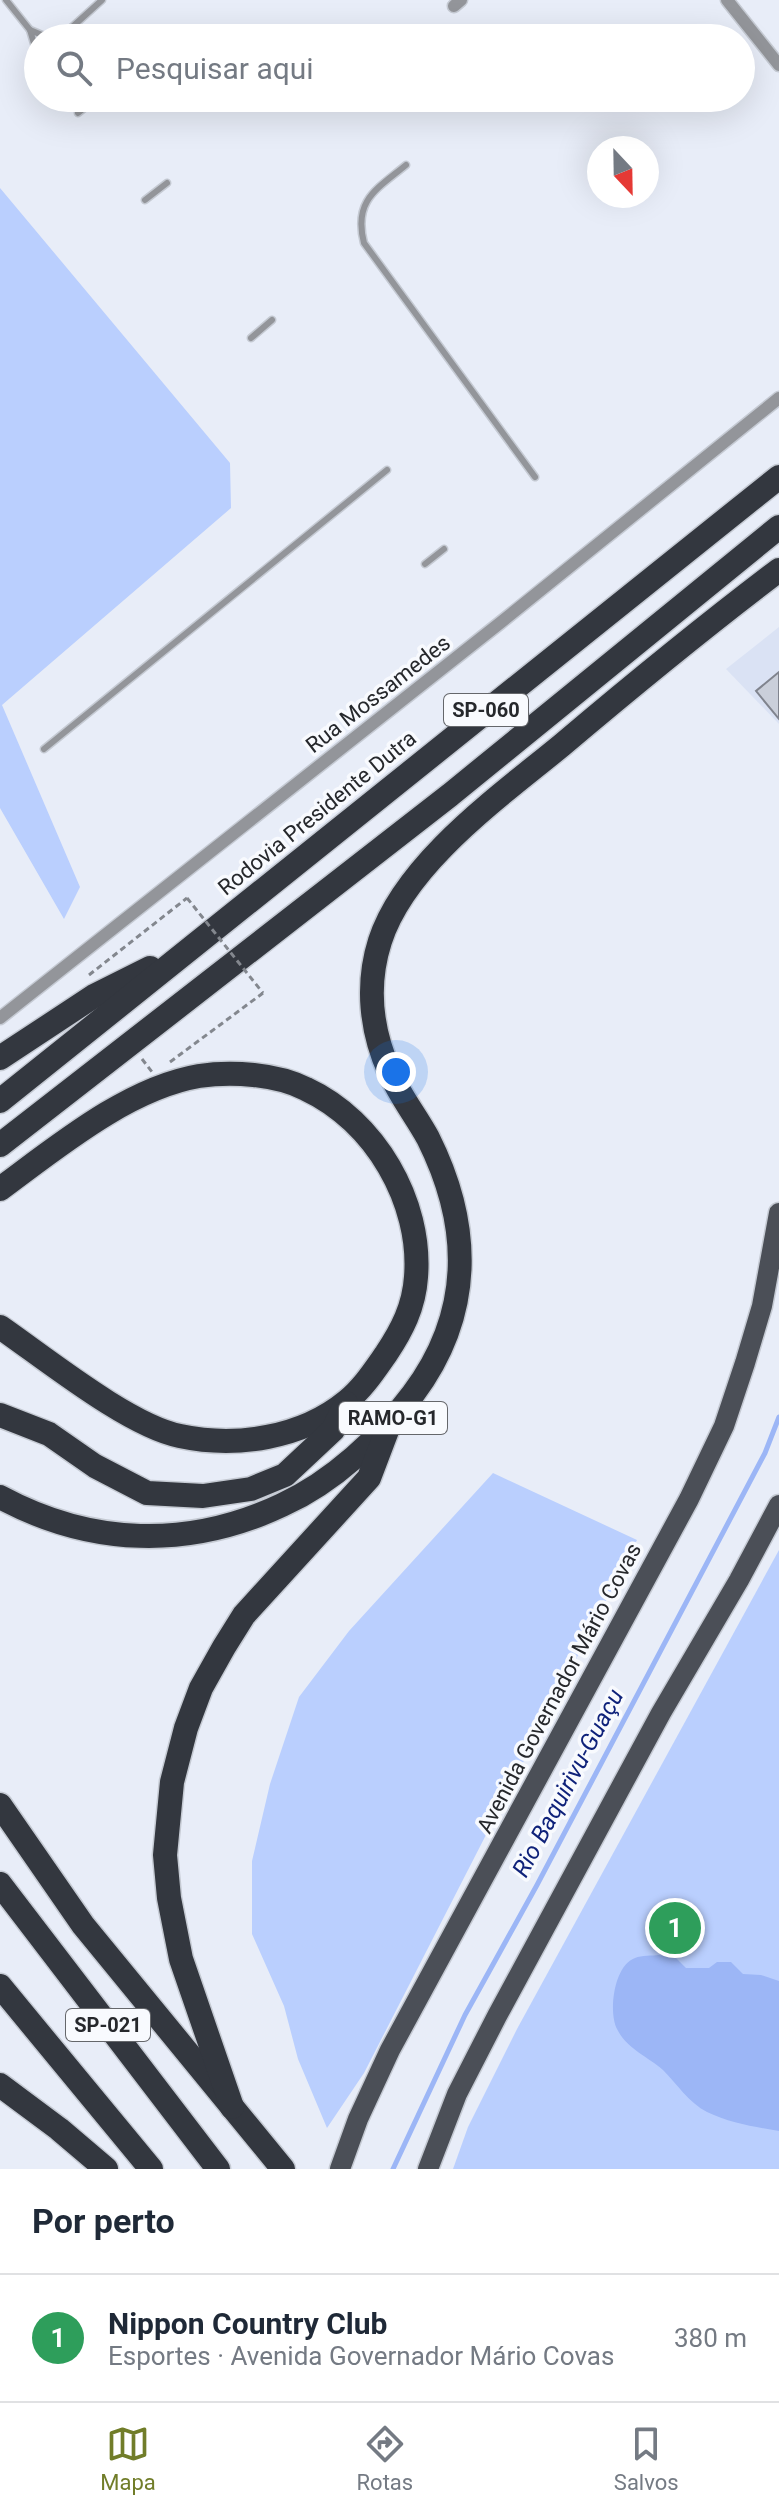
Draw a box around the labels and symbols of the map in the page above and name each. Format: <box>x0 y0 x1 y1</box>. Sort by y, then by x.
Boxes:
north arrow <box>587 136 659 208</box>
street label: Rua Mossamedes <box>301 630 455 758</box>
road number: SP-060 <box>444 694 528 726</box>
street label: Rodovia Presidente Dutra <box>213 726 421 900</box>
your location <box>376 1052 416 1092</box>
road number: RAMO-G1 <box>339 1402 447 1434</box>
street label: Avenida Governador Mário Covas <box>472 1539 646 1837</box>
water label: Rio Baquirivu-Guaçu <box>507 1684 629 1882</box>
pin: 1 <box>649 1898 701 1958</box>
road number: SP-021 <box>66 2009 150 2041</box>

